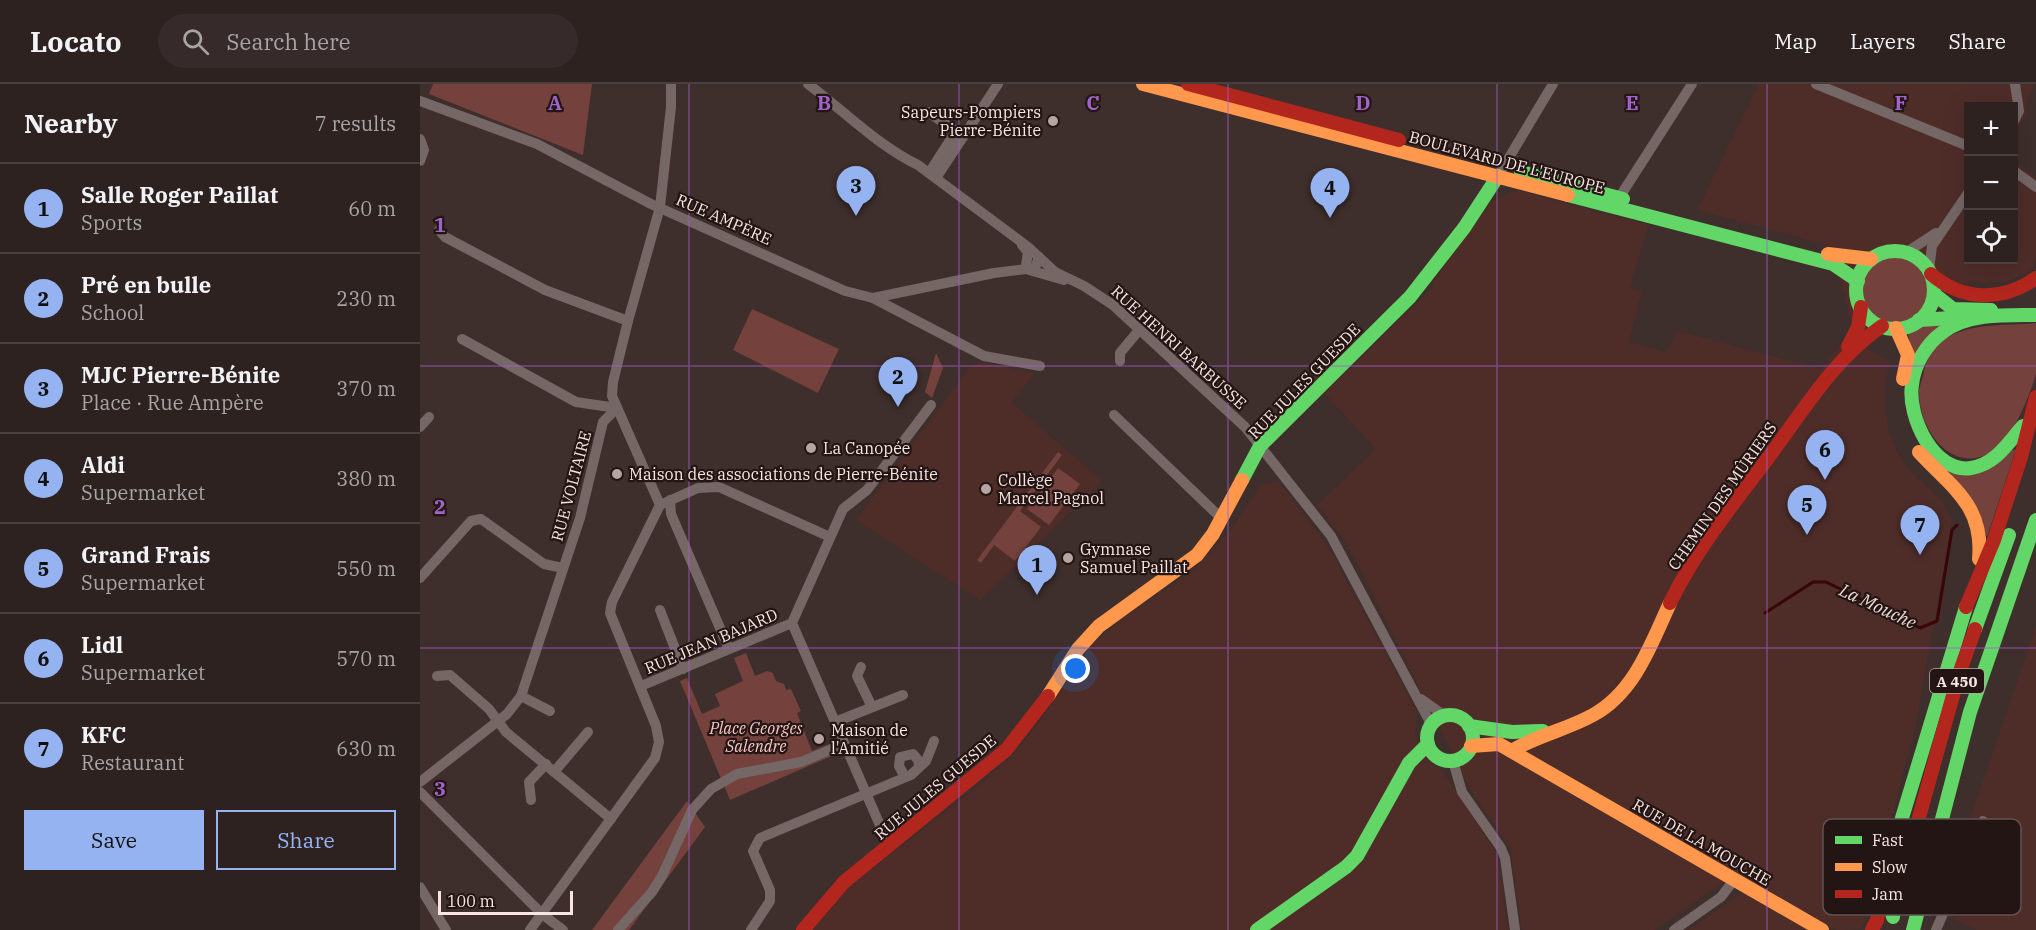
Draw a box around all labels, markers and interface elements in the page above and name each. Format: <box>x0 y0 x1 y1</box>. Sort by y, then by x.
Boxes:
search box <box>158 14 578 68</box>
text: Locato <box>30 23 122 60</box>
icon: search <box>179 25 212 58</box>
text: Search here <box>227 27 351 56</box>
text: Map <box>1774 27 1817 55</box>
text: Layers <box>1850 27 1916 55</box>
text: Share <box>1949 27 2006 55</box>
text: A <box>548 89 562 116</box>
text: B <box>817 89 831 116</box>
text: C <box>1086 89 1100 116</box>
text: D <box>1355 89 1371 116</box>
text: E <box>1625 89 1639 116</box>
text: F <box>1895 89 1907 116</box>
place label: Sapeurs-Pompiers Pierre-Bénite <box>901 102 1041 140</box>
map controls <box>1964 102 2018 264</box>
button: + <box>1964 102 2018 156</box>
text: Nearby <box>24 106 118 140</box>
text: 7 results <box>315 110 396 137</box>
marker: Sapeurs-Pompiers Pierre-Bénite <box>1046 114 1060 128</box>
street label: BOULEVARD DE L'EUROPE <box>1407 126 1607 198</box>
button: − <box>1964 156 2018 210</box>
pin: 3 <box>836 166 876 216</box>
pin: 4 <box>1310 168 1350 218</box>
text: Salle Roger Paillat <box>81 180 278 209</box>
street label: RUE AMPÈRE <box>673 188 775 249</box>
text: 1 <box>38 195 50 222</box>
text: 60 m <box>348 195 396 222</box>
text: Sports <box>81 209 142 236</box>
button: locate <box>1964 210 2018 264</box>
text: 1 <box>434 211 446 238</box>
text: Pré en bulle <box>81 270 211 299</box>
street label: RUE HENRI BARBUSSE <box>1107 281 1251 413</box>
text: 2 <box>38 285 50 312</box>
text: 230 m <box>336 285 396 312</box>
text: School <box>81 299 144 326</box>
street label: RUE JULES GUESDE <box>1244 319 1364 443</box>
pin: 2 <box>878 358 918 407</box>
text: MJC Pierre-Bénite <box>81 360 280 389</box>
text: 3 <box>38 375 50 402</box>
text: 370 m <box>336 375 396 402</box>
text: Place · Rue Ampère <box>81 389 264 416</box>
street label: CHEMIN DES MÛRIERS <box>1663 418 1781 574</box>
street label: RUE VOLTAIRE <box>547 429 595 543</box>
pin: 6 <box>1806 430 1844 480</box>
place label: La Canopée <box>823 438 910 458</box>
marker: La Canopée <box>804 441 818 455</box>
text: Aldi <box>81 450 125 479</box>
place label: Maison des associations de Pierre-Bénite <box>629 464 938 484</box>
text: 4 <box>38 465 50 492</box>
text: 380 m <box>336 465 396 492</box>
marker: Maison des associations de Pierre-Bénite <box>610 467 624 481</box>
place label: Collège Marcel Pagnol <box>998 470 1104 508</box>
text: Supermarket <box>81 479 205 506</box>
marker: Collège Marcel Pagnol <box>979 482 993 496</box>
pin: 5 <box>1788 486 1826 535</box>
text: 2 <box>434 493 446 520</box>
pin: 7 <box>1900 506 1940 555</box>
place label: Gymnase Samuel Paillat <box>1080 539 1188 577</box>
text: Grand Frais <box>81 540 211 569</box>
pin: 1 <box>1018 546 1056 595</box>
marker: Gymnase Samuel Paillat <box>1061 551 1075 565</box>
text: 5 <box>38 555 50 582</box>
text: 550 m <box>336 555 396 582</box>
text: Supermarket <box>81 569 205 596</box>
water label: La Mouche <box>1835 578 1920 634</box>
street label: RUE JEAN BAJARD <box>641 604 781 678</box>
text: Lidl <box>81 630 123 659</box>
text: 6 <box>38 645 50 672</box>
text: 570 m <box>336 645 396 672</box>
your location <box>1061 654 1090 683</box>
text: Supermarket <box>81 659 205 686</box>
road number: A 450 <box>1930 669 1984 693</box>
park label: Place Georges Salendre <box>709 718 803 756</box>
text: KFC <box>81 720 126 749</box>
place label: Maison de l'Amitié <box>831 720 908 758</box>
street label: RUE JULES GUESDE <box>870 730 1000 844</box>
marker: Maison de l'Amitié <box>812 732 826 746</box>
text: 7 <box>38 735 50 762</box>
text: 630 m <box>336 735 396 762</box>
text: Restaurant <box>81 749 184 776</box>
text: 3 <box>434 775 446 802</box>
street label: RUE DE LA MOUCHE <box>1629 794 1775 890</box>
button: Save <box>24 810 204 870</box>
button: Share <box>216 810 396 870</box>
legend <box>1823 819 2021 915</box>
text: Fast <box>1872 830 1904 850</box>
text: Slow <box>1872 857 1908 877</box>
text: Jam <box>1872 884 1903 904</box>
scale bar <box>438 888 573 916</box>
text: 100 m <box>447 891 495 911</box>

